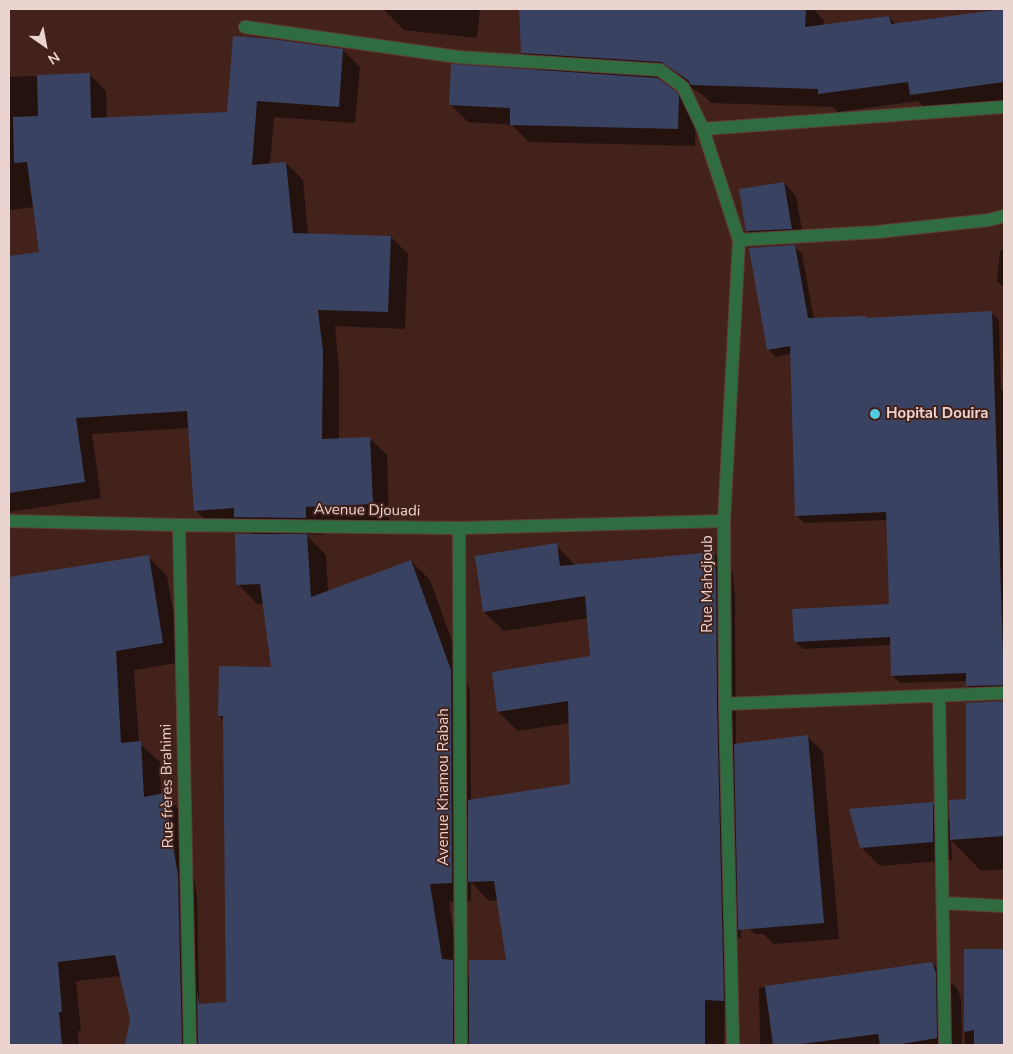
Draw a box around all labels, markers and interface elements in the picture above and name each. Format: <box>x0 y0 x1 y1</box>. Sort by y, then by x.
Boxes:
north arrow <box>20 20 70 70</box>
text: N <box>44 47 63 69</box>
place label: Hopital Douira <box>886 405 988 423</box>
marker: Hopital Douira <box>868 407 882 421</box>
street label: Avenue Djouadi <box>314 501 420 521</box>
street label: Rue Mahdjoub <box>699 535 717 633</box>
street label: Avenue Khamou Rabah <box>435 708 453 866</box>
street label: Rue frères Brahimi <box>158 724 178 848</box>

